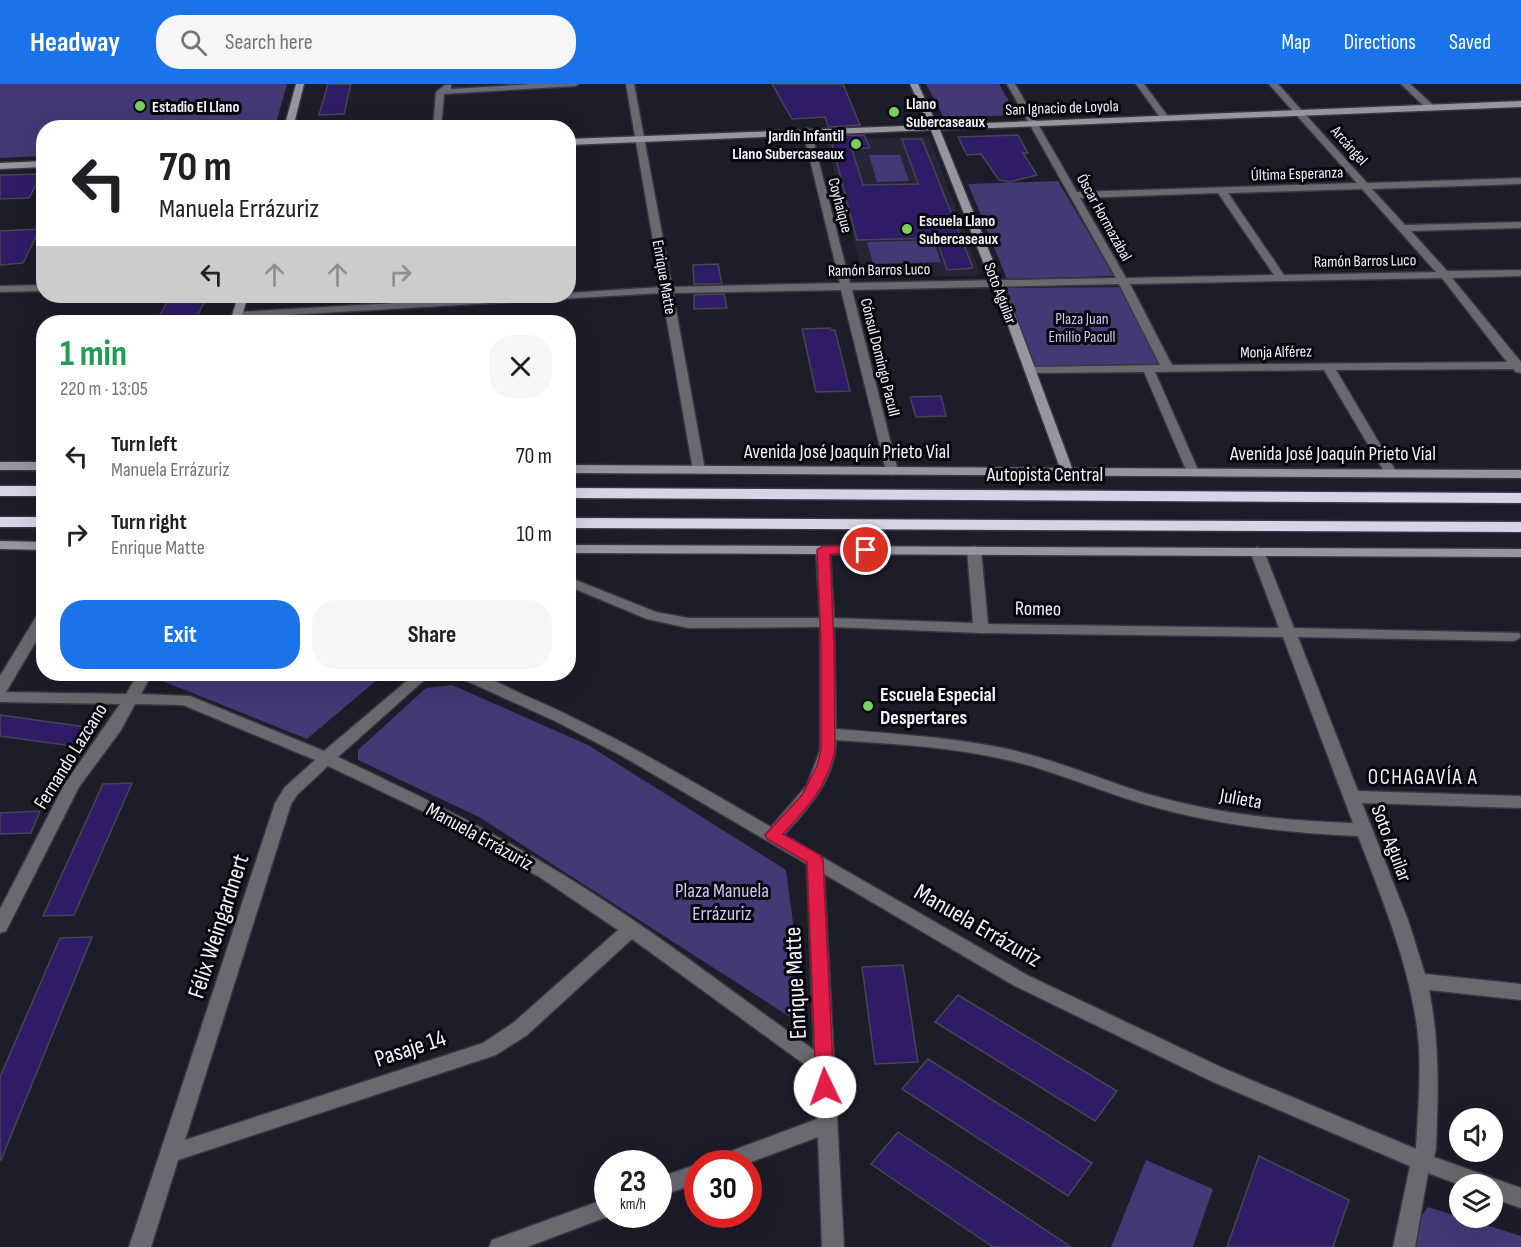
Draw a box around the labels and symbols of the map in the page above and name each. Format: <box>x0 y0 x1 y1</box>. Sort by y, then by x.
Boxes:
place label: Llano Subercaseaux <box>906 95 985 132</box>
street label: San Ignacio de Loyola <box>1005 97 1119 120</box>
place label: Estadio El Llano <box>152 98 239 117</box>
marker: Estadio El Llano <box>133 99 147 113</box>
marker: Llano Subercaseaux <box>887 105 901 119</box>
street label: Arcángel <box>1326 122 1371 170</box>
place label: Jardín Infantil Llano Subercaseaux <box>732 127 844 164</box>
marker: Jardín Infantil Llano Subercaseaux <box>849 137 863 151</box>
street label: Última Esperanza <box>1251 163 1344 186</box>
street label: Óscar Hormazábal <box>1072 171 1135 265</box>
street label: Coyhaique <box>823 176 856 235</box>
place label: Escuela Llano Subercaseaux <box>919 212 998 249</box>
marker: Escuela Llano Subercaseaux <box>900 222 914 236</box>
street label: Enrique Matte <box>648 239 679 316</box>
street label: Ramón Barros Luco <box>1314 251 1416 272</box>
street label: Ramón Barros Luco <box>828 260 930 281</box>
street label: Soto Aguilar <box>979 260 1020 327</box>
street label: Cónsul Domingo Pacull <box>856 296 903 418</box>
park label: Plaza Juan Emilio Pacull <box>1048 310 1116 347</box>
street label: Monja Alférez <box>1240 342 1312 363</box>
street label: Avenida José Joaquín Prieto Vial <box>743 440 950 464</box>
street label: Avenida José Joaquín Prieto Vial <box>1229 442 1436 466</box>
street label: Autopista Central <box>986 463 1103 487</box>
pin <box>840 524 891 575</box>
street label: Romeo <box>1015 597 1061 621</box>
place label: Escuela Especial Despertares <box>880 683 996 730</box>
street label: Fernando Lazcano <box>29 699 113 814</box>
marker: Escuela Especial Despertares <box>861 699 875 713</box>
district label: OCHAGAVÍA A <box>1368 765 1478 790</box>
street label: Julieta <box>1217 783 1264 814</box>
street label: Manuela Errázuriz <box>422 798 537 876</box>
street label: Soto Aguilar <box>1365 802 1417 885</box>
street label: Félix Weingardnert <box>182 850 255 1002</box>
street label: Manuela Errázuriz <box>909 877 1047 974</box>
park label: Plaza Manuela Errázuriz <box>675 879 769 926</box>
street label: Enrique Matte <box>778 926 813 1040</box>
street label: Pasaje 14 <box>371 1023 449 1074</box>
position arrow <box>793 1055 857 1119</box>
speed limit sign: 30 <box>684 1150 762 1228</box>

